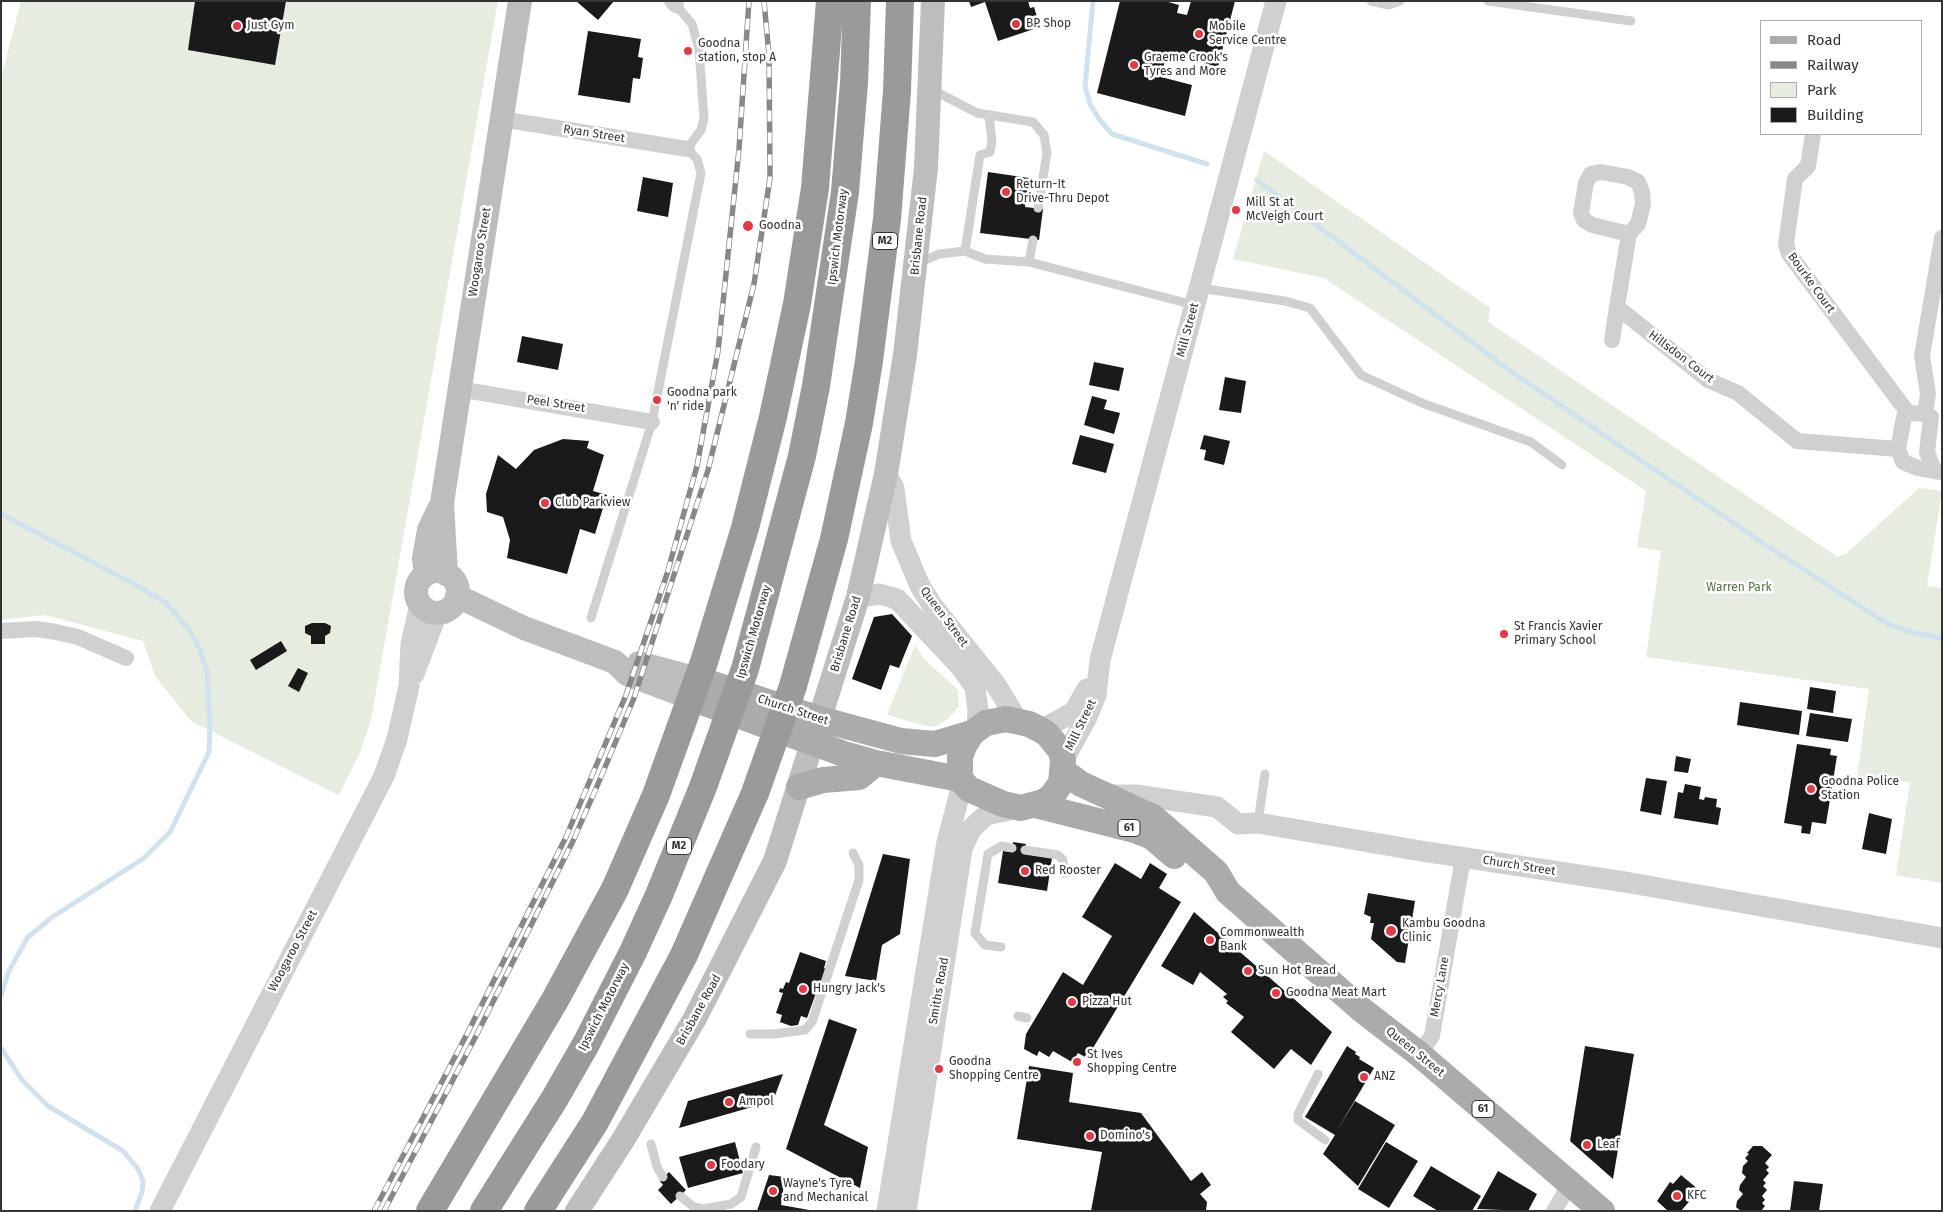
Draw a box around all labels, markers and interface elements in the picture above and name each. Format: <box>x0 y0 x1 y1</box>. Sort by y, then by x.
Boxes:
place label: BP Shop <box>1026 17 1071 31</box>
marker: BP Shop <box>1010 18 1022 30</box>
place label: Just Gym <box>247 19 295 33</box>
marker: Just Gym <box>231 20 243 32</box>
place label: Mobile Service Centre <box>1209 20 1286 48</box>
legend <box>1760 20 1923 135</box>
marker: Mobile Service Centre <box>1193 28 1205 40</box>
text: Road <box>1807 31 1842 49</box>
place label: Goodna station, stop A <box>698 37 776 65</box>
marker: Goodna station, stop A <box>682 45 694 57</box>
place label: Graeme Crook's Tyres and More <box>1144 51 1228 79</box>
text: Railway <box>1807 56 1859 74</box>
marker: Graeme Crook's Tyres and More <box>1128 59 1140 71</box>
text: Park <box>1807 81 1837 99</box>
text: Building <box>1807 106 1863 124</box>
street label: Ryan Street <box>562 122 626 146</box>
place label: Return-It Drive-Thru Depot <box>1016 178 1109 206</box>
marker: Return-It Drive-Thru Depot <box>1000 186 1012 198</box>
street label: Ipswich Motorway <box>825 188 851 286</box>
street label: Brisbane Road <box>908 196 930 276</box>
place label: Mill St at McVeigh Court <box>1246 196 1323 224</box>
marker: Mill St at McVeigh Court <box>1230 204 1242 216</box>
street label: Woogaroo Street <box>466 206 494 298</box>
marker: Goodna <box>741 219 755 233</box>
place label: Goodna <box>759 219 801 233</box>
road number: M2 <box>872 232 898 250</box>
street label: Bourke Court <box>1784 250 1838 316</box>
street label: Mill Street <box>1174 301 1202 359</box>
street label: Hillsdon Court <box>1646 328 1716 386</box>
place label: Goodna park 'n' ride <box>667 386 737 414</box>
street label: Peel Street <box>526 392 586 416</box>
marker: Goodna park 'n' ride <box>651 394 663 406</box>
place label: Club Parkview <box>555 496 630 510</box>
marker: Club Parkview <box>539 497 551 509</box>
park label: Warren Park <box>1706 581 1772 595</box>
street label: Ipswich Motorway <box>734 583 774 681</box>
street label: Queen Street <box>917 584 971 650</box>
street label: Brisbane Road <box>828 594 864 674</box>
place label: St Francis Xavier Primary School <box>1514 620 1602 648</box>
marker: St Francis Xavier Primary School <box>1498 628 1510 640</box>
street label: Church Street <box>756 692 830 728</box>
street label: Mill Street <box>1062 697 1100 753</box>
place label: Goodna Police Station <box>1821 775 1899 803</box>
marker: Goodna Police Station <box>1805 783 1817 795</box>
road number: 61 <box>1118 820 1140 836</box>
road number: M2 <box>666 838 692 854</box>
street label: Church Street <box>1482 853 1556 879</box>
place label: Red Rooster <box>1035 864 1101 878</box>
marker: Red Rooster <box>1019 865 1031 877</box>
street label: Woogaroo Street <box>265 908 321 994</box>
place label: Kambu Goodna Clinic <box>1402 917 1485 945</box>
marker: Kambu Goodna Clinic <box>1384 924 1398 938</box>
place label: Commonwealth Bank <box>1220 926 1304 954</box>
marker: Commonwealth Bank <box>1204 934 1216 946</box>
street label: Smiths Road <box>926 956 952 1026</box>
street label: Mercy Lane <box>1428 956 1452 1018</box>
street label: Ipswich Motorway <box>576 961 632 1053</box>
place label: Sun Hot Bread <box>1258 964 1336 978</box>
marker: Sun Hot Bread <box>1242 965 1254 977</box>
street label: Brisbane Road <box>674 972 724 1048</box>
place label: Hungry Jack's <box>813 982 885 996</box>
marker: Hungry Jack's <box>797 983 809 995</box>
place label: Goodna Meat Mart <box>1286 986 1386 1000</box>
marker: Goodna Meat Mart <box>1270 987 1282 999</box>
place label: Pizza Hut <box>1082 995 1132 1009</box>
marker: Pizza Hut <box>1066 996 1078 1008</box>
street label: Queen Street <box>1383 1024 1447 1080</box>
place label: St Ives Shopping Centre <box>1087 1048 1177 1076</box>
place label: Goodna Shopping Centre <box>949 1055 1039 1083</box>
marker: St Ives Shopping Centre <box>1071 1056 1083 1068</box>
marker: Goodna Shopping Centre <box>933 1063 945 1075</box>
place label: ANZ <box>1374 1070 1395 1084</box>
marker: ANZ <box>1358 1071 1370 1083</box>
place label: Ampol <box>739 1095 774 1109</box>
marker: Ampol <box>723 1096 735 1108</box>
road number: 61 <box>1472 1100 1494 1118</box>
place label: Domino's <box>1100 1129 1150 1143</box>
marker: Domino's <box>1084 1130 1096 1142</box>
place label: Leaf <box>1597 1138 1620 1152</box>
marker: Leaf <box>1581 1139 1593 1151</box>
place label: Foodary <box>721 1158 765 1172</box>
marker: Foodary <box>705 1159 717 1171</box>
place label: Wayne's Tyre and Mechanical <box>783 1177 868 1205</box>
marker: Wayne's Tyre and Mechanical <box>767 1185 779 1197</box>
place label: KFC <box>1687 1189 1706 1203</box>
marker: KFC <box>1671 1190 1683 1202</box>

